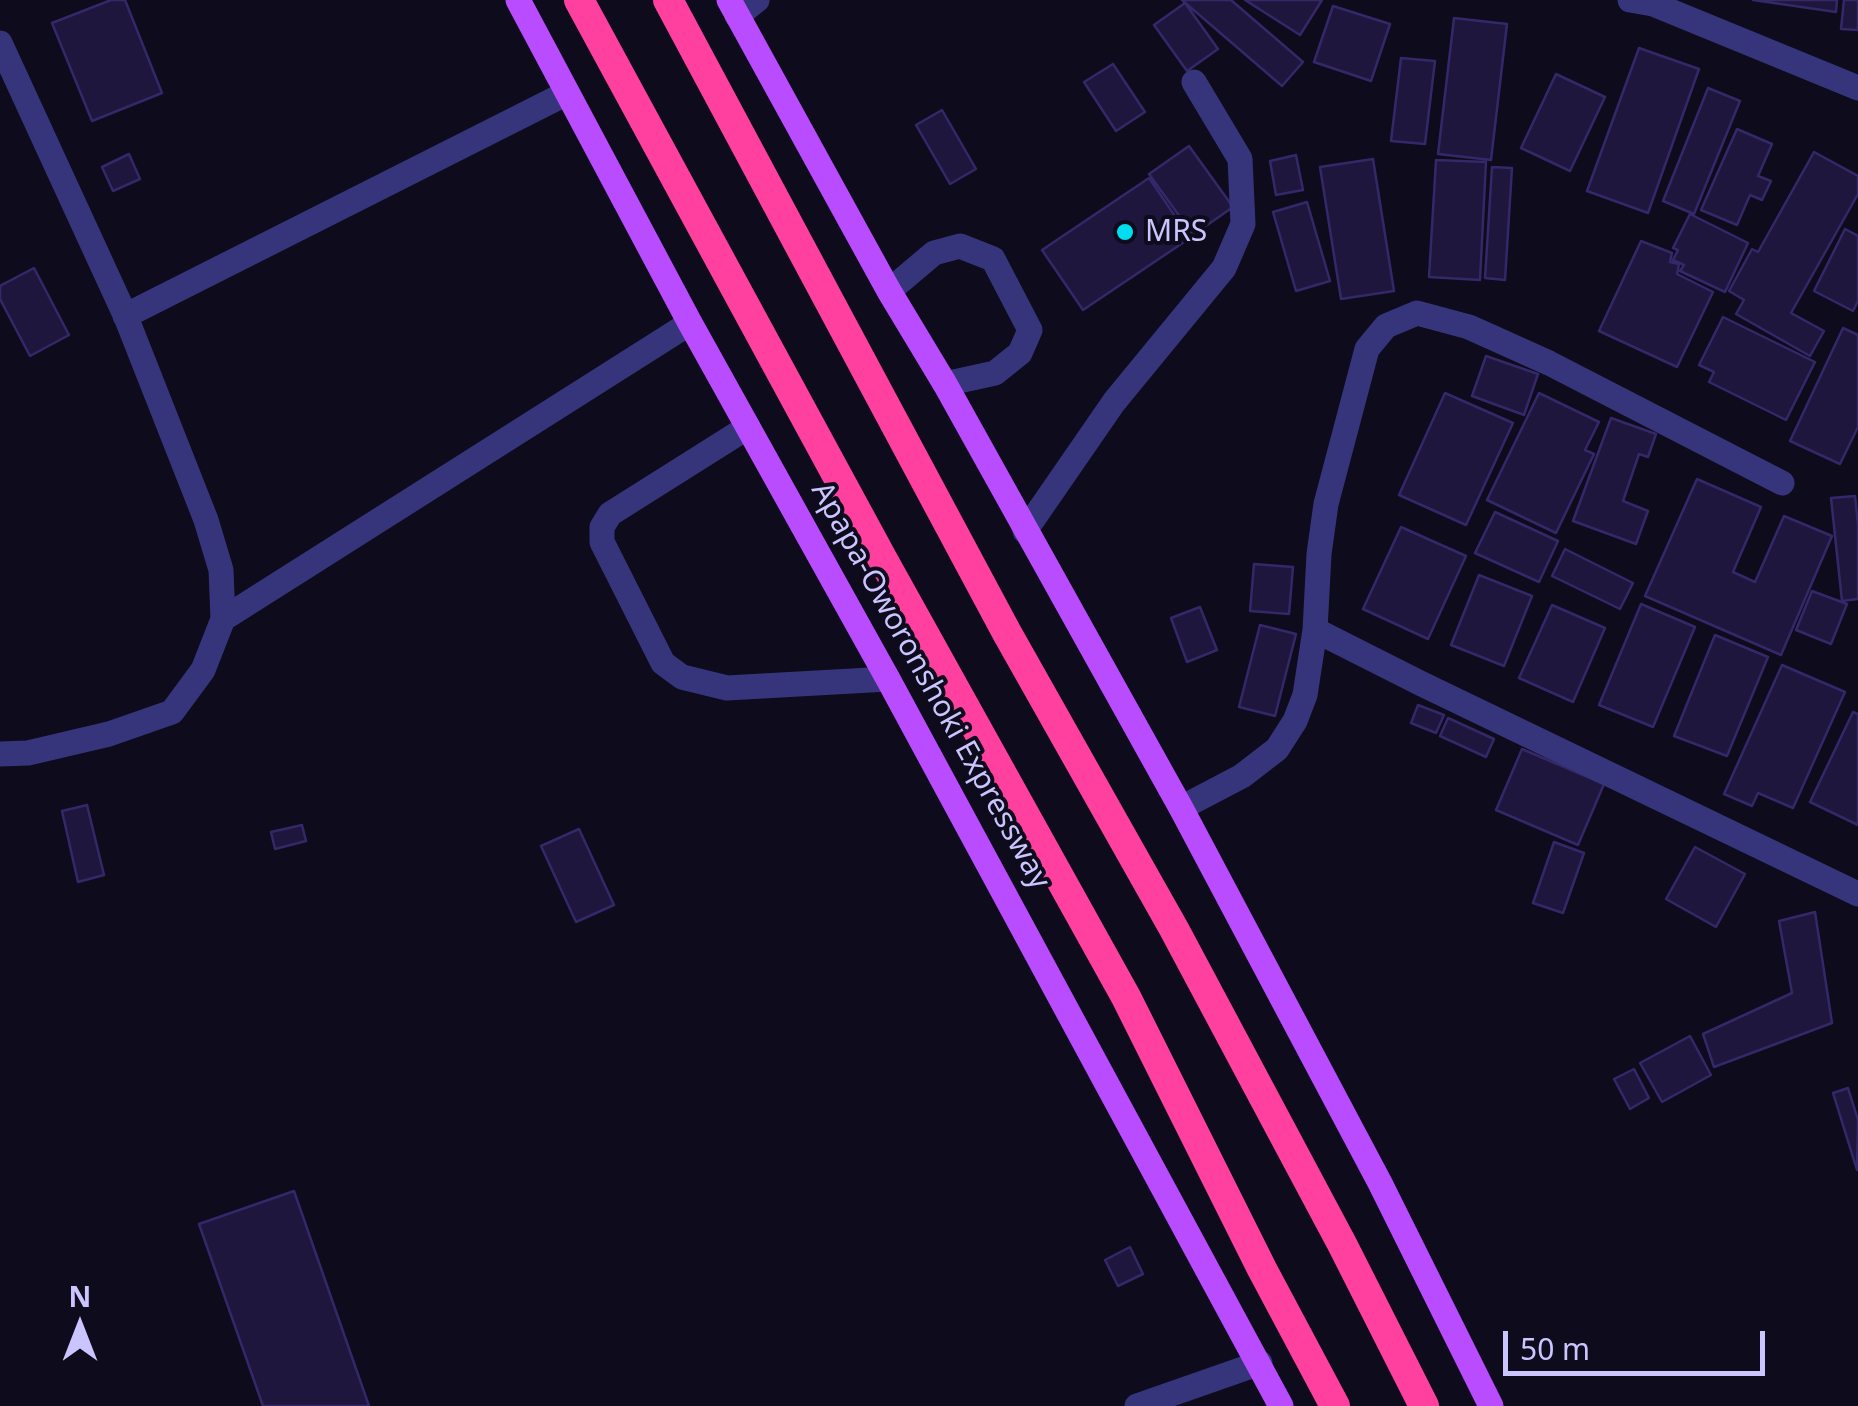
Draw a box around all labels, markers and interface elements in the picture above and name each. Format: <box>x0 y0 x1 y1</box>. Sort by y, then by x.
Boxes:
place label: MRS <box>1145 214 1207 250</box>
marker: MRS <box>1114 221 1136 243</box>
street label: Apapa-Oworonshoki Expressway <box>803 476 1057 896</box>
north arrow <box>30 1276 130 1376</box>
text: N <box>69 1277 91 1315</box>
scale bar <box>1508 1311 1770 1373</box>
text: 50 m <box>1520 1328 1590 1369</box>

